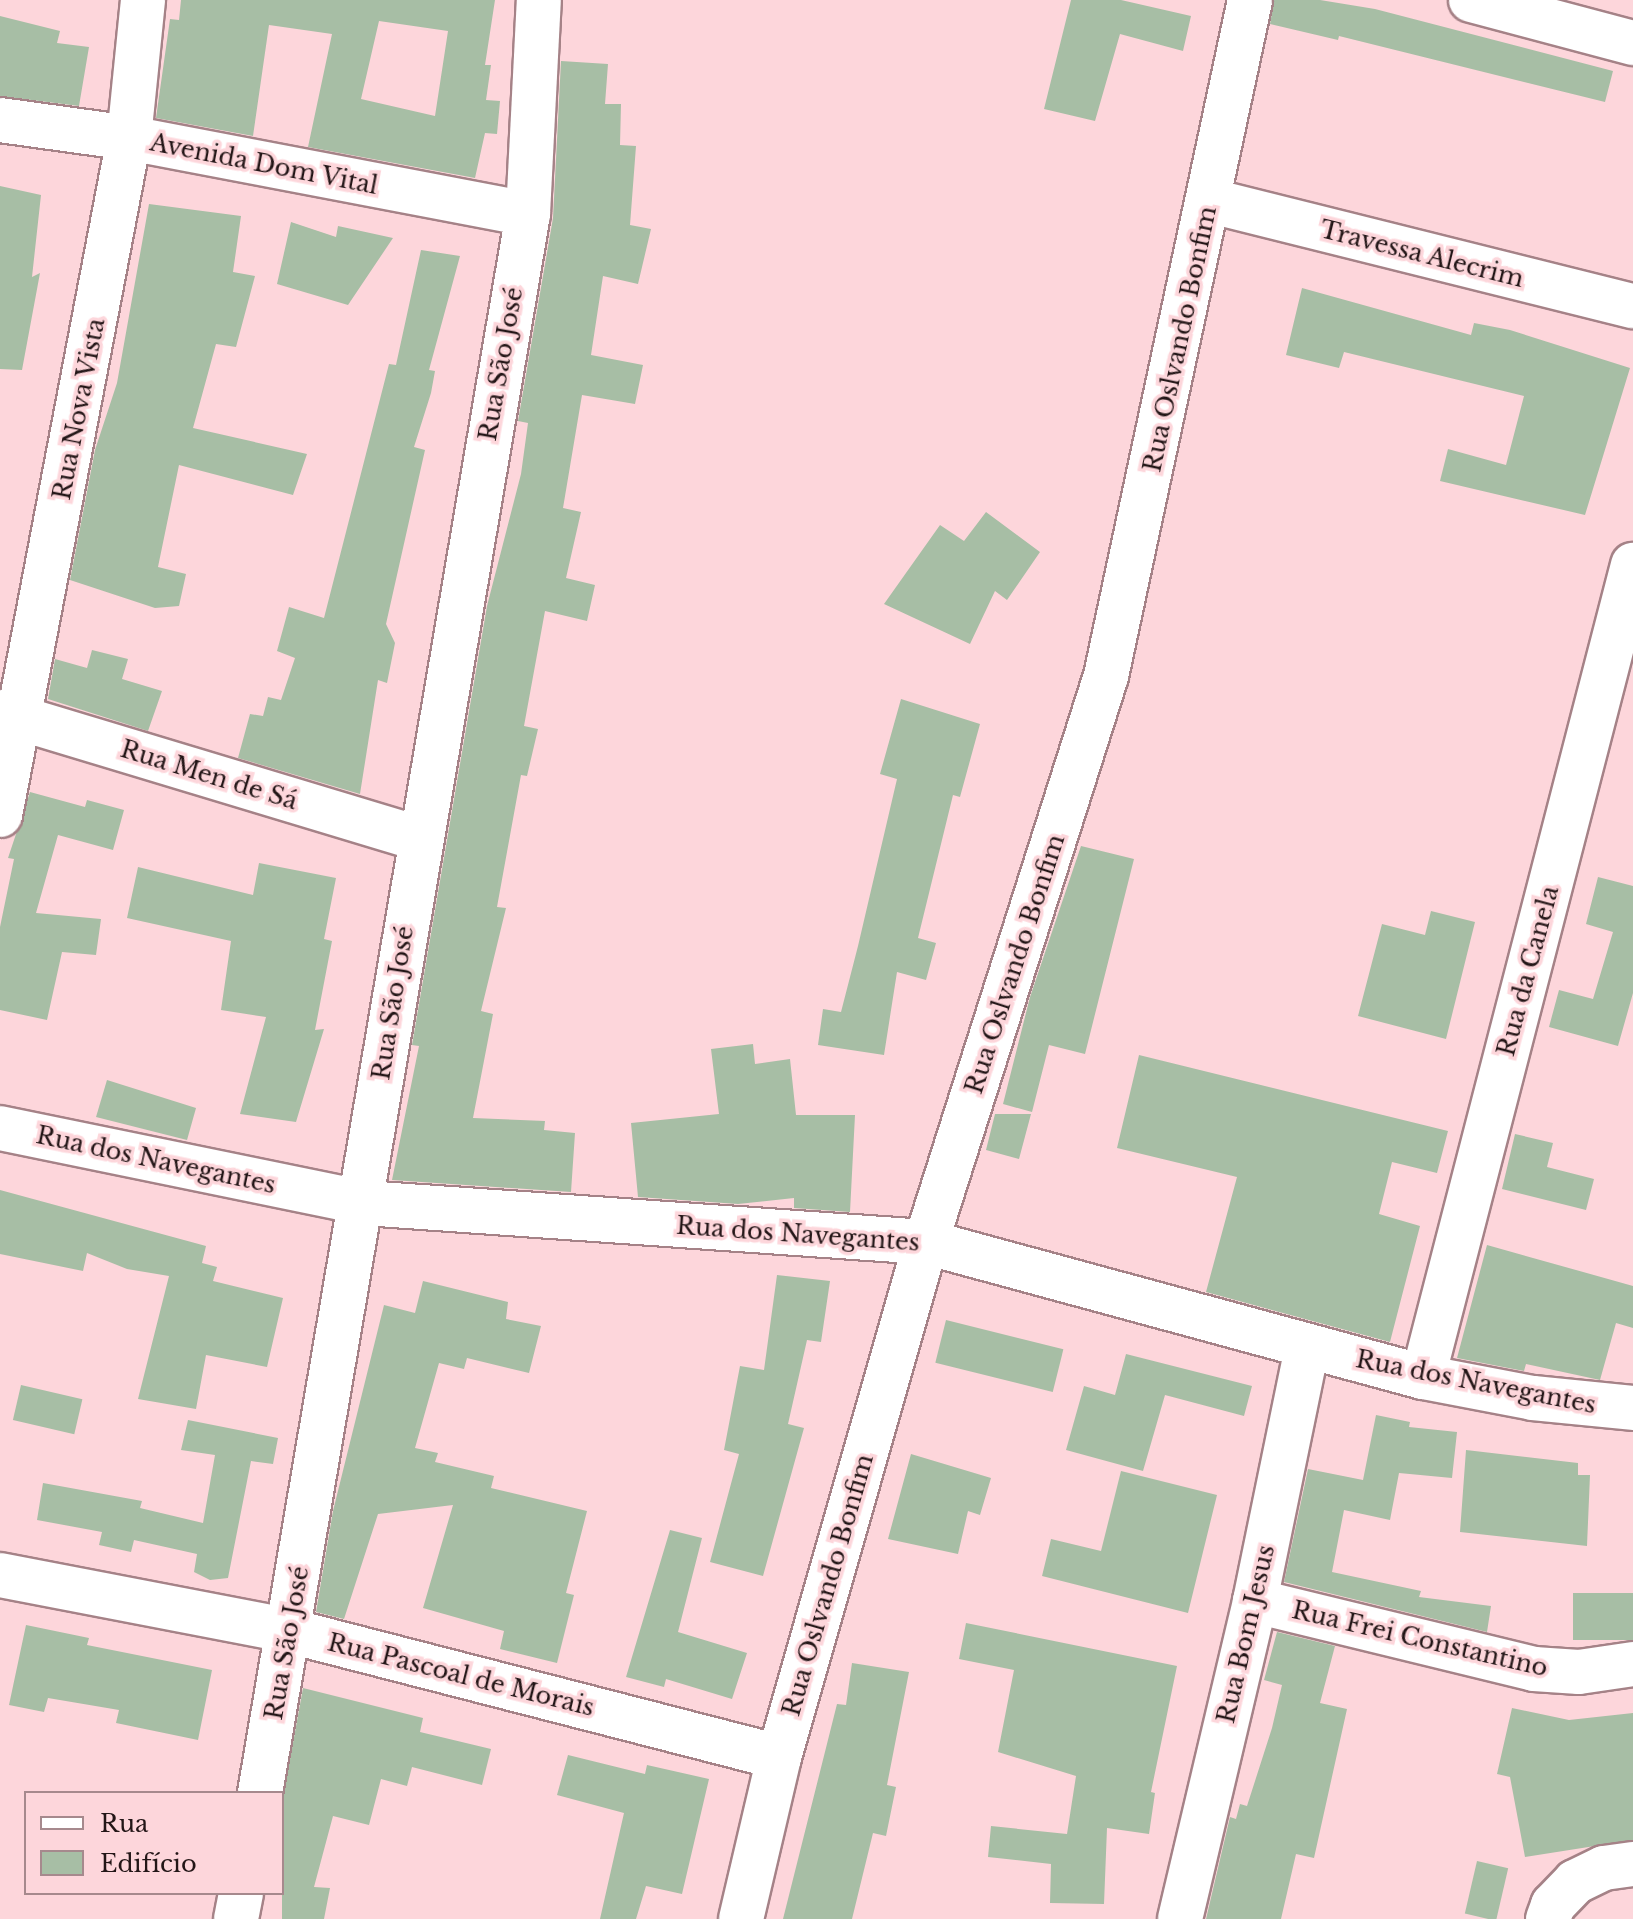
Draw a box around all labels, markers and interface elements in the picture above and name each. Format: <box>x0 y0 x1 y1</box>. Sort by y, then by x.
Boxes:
street label: Avenida Dom Vital <box>147 128 381 200</box>
street label: Rua Oslvando Bonfim <box>1138 203 1222 475</box>
street label: Travessa Alecrim <box>1317 215 1527 293</box>
street label: Rua São José <box>473 285 529 443</box>
street label: Rua Nova Vista <box>47 315 111 503</box>
street label: Rua Men de Sá <box>117 734 301 816</box>
street label: Rua Oslvando Bonfim <box>959 831 1071 1097</box>
street label: Rua da Canela <box>1491 883 1565 1059</box>
street label: Rua São José <box>367 924 419 1082</box>
street label: Rua dos Navegantes <box>34 1121 278 1199</box>
street label: Rua dos Navegantes <box>675 1211 921 1257</box>
street label: Rua dos Navegantes <box>1353 1345 1599 1419</box>
street label: Rua Oslvando Bonfim <box>777 1451 879 1719</box>
street label: Rua Bom Jesus <box>1211 1542 1281 1726</box>
street label: Rua São José <box>259 1564 315 1722</box>
street label: Rua Frei Constantino <box>1289 1596 1551 1682</box>
street label: Rua Pascoal de Morais <box>325 1628 597 1722</box>
legend <box>24 1791 284 1895</box>
text: Rua <box>100 1809 148 1838</box>
text: Edifício <box>100 1849 197 1878</box>

